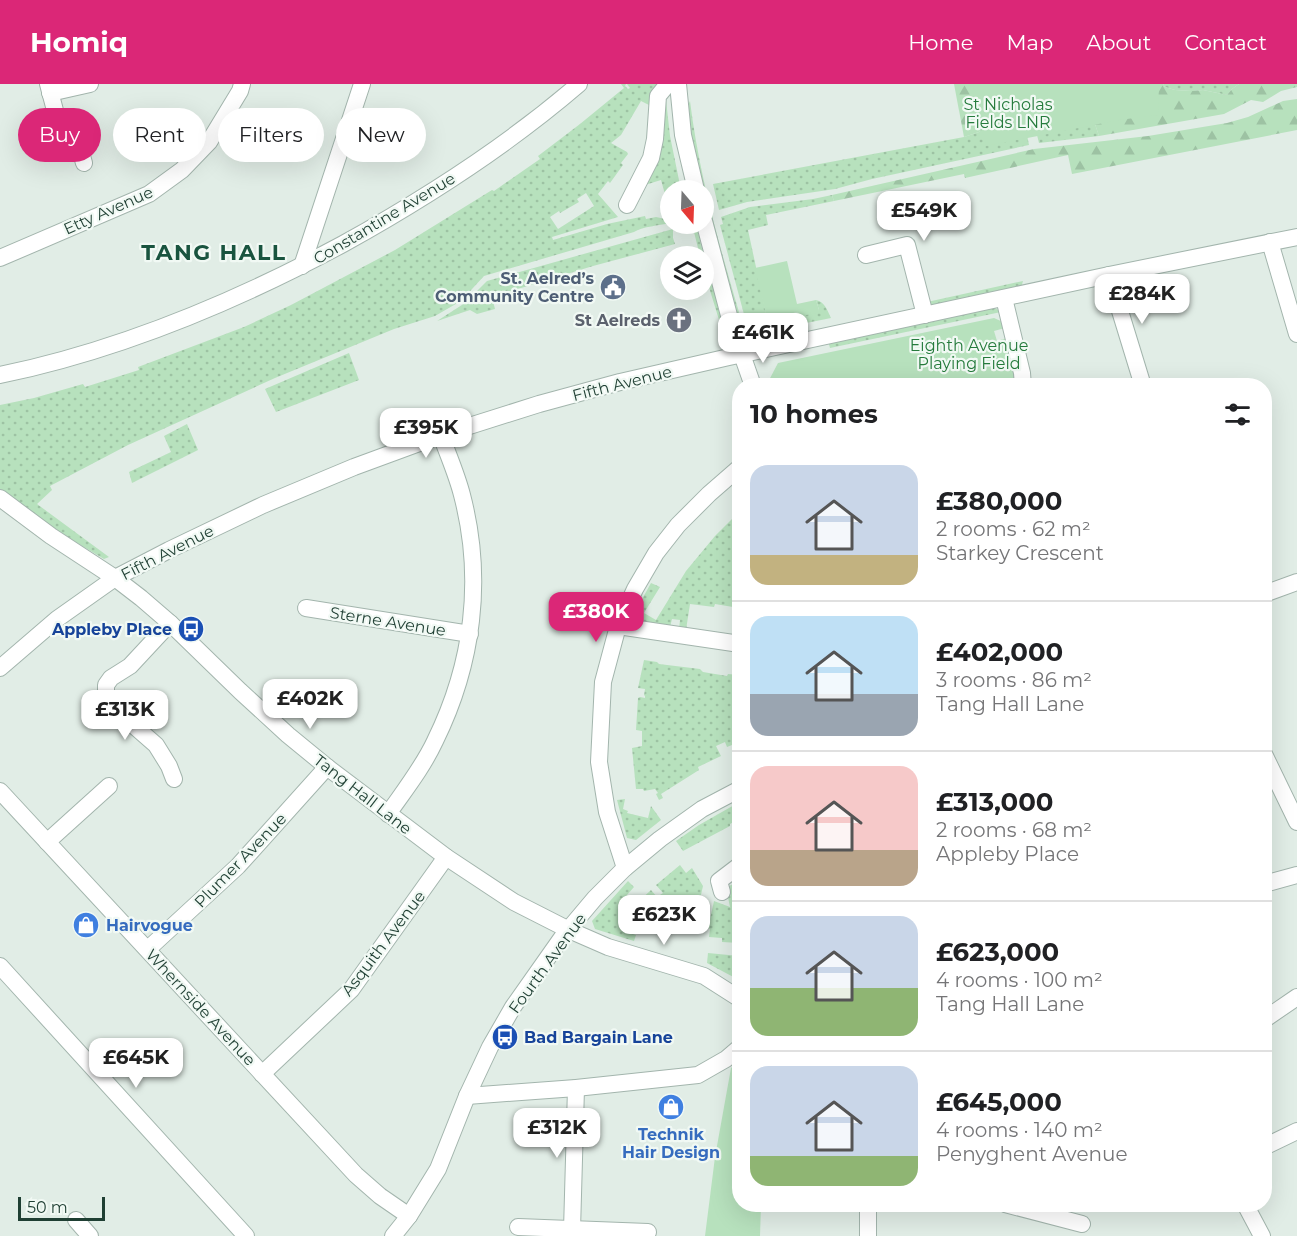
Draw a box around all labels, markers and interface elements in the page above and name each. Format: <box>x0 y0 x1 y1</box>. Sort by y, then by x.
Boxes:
text: Homiq <box>30 25 128 59</box>
text: Home <box>908 30 973 55</box>
text: Map <box>1006 30 1053 55</box>
text: About <box>1086 30 1151 55</box>
text: Contact <box>1184 30 1267 55</box>
park label: St Nicholas Fields LNR <box>963 95 1053 132</box>
chip: Buy <box>18 108 101 162</box>
chip: Rent <box>113 108 206 162</box>
chip: Filters <box>218 108 324 162</box>
chip: New <box>336 108 426 162</box>
street label: Constantine Avenue <box>310 169 459 268</box>
north arrow <box>660 180 714 234</box>
map controls <box>660 180 714 300</box>
street label: Etty Avenue <box>61 182 156 239</box>
pin: £549K <box>882 191 966 242</box>
text: £549K <box>891 198 957 222</box>
district label: TANG HALL <box>141 239 287 266</box>
button: layers <box>660 246 714 300</box>
place label: St. Aelred’s Community Centre <box>435 269 594 306</box>
public building icon: St. Aelred’s Community Centre <box>598 272 628 302</box>
pin: £284K <box>1100 274 1184 325</box>
text: £284K <box>1109 281 1175 305</box>
church icon: St Aelreds <box>664 305 694 335</box>
place label: St Aelreds <box>575 311 660 330</box>
pin: £461K <box>721 313 805 364</box>
text: £461K <box>732 320 794 344</box>
park label: Eighth Avenue Playing Field <box>910 336 1028 373</box>
street label: Fifth Avenue <box>570 362 674 405</box>
text: 10 homes <box>750 398 878 430</box>
icon: filters <box>1221 398 1254 431</box>
pin: £395K <box>384 408 468 459</box>
text: £395K <box>394 415 458 439</box>
text: £380,000 <box>936 485 1062 517</box>
icon: home <box>798 489 870 561</box>
text: 2 rooms · 62 m² <box>936 517 1091 541</box>
street label: Fifth Avenue <box>118 521 217 584</box>
text: Starkey Crescent <box>936 541 1104 565</box>
pin: £380K <box>554 592 638 643</box>
text: £380K <box>563 599 629 623</box>
street label: Sterne Avenue <box>329 603 447 640</box>
bus stop icon: Appleby Place <box>176 614 206 644</box>
place label: Appleby Place <box>51 620 172 639</box>
text: £402,000 <box>936 636 1063 668</box>
icon: home <box>798 640 870 712</box>
text: 3 rooms · 86 m² <box>936 668 1092 692</box>
pin: £402K <box>268 679 352 730</box>
text: £402K <box>277 686 343 710</box>
pin: £313K <box>83 690 167 741</box>
text: Tang Hall Lane <box>936 692 1084 716</box>
text: £313K <box>95 697 155 721</box>
street label: Tang Hall Lane <box>310 750 415 838</box>
text: £313,000 <box>936 786 1054 818</box>
icon: home <box>798 790 870 862</box>
street label: Plumer Avenue <box>190 809 290 912</box>
text: 2 rooms · 68 m² <box>936 818 1092 842</box>
text: Appleby Place <box>936 842 1079 866</box>
street label: Asquith Avenue <box>338 887 429 1000</box>
pin: £623K <box>622 895 706 946</box>
text: £623K <box>632 902 696 926</box>
shop icon: Hairvogue <box>71 910 101 940</box>
street label: Fourth Avenue <box>505 910 590 1017</box>
place label: Hairvogue <box>106 916 193 935</box>
text: £623,000 <box>936 936 1059 968</box>
icon: home <box>798 940 870 1012</box>
street label: Whernside Avenue <box>142 945 260 1070</box>
text: 4 rooms · 100 m² <box>936 968 1103 992</box>
text: Tang Hall Lane <box>936 992 1084 1016</box>
bus stop icon: Bad Bargain Lane <box>490 1022 520 1052</box>
place label: Bad Bargain Lane <box>524 1028 673 1047</box>
pin: £645K <box>94 1038 178 1089</box>
text: £645K <box>103 1045 169 1069</box>
text: £645,000 <box>936 1086 1062 1118</box>
icon: home <box>798 1090 870 1162</box>
shop icon: Technik Hair Design <box>656 1092 686 1122</box>
pin: £312K <box>515 1108 599 1159</box>
text: £312K <box>527 1115 587 1139</box>
text: 4 rooms · 140 m² <box>936 1118 1103 1142</box>
place label: Technik Hair Design <box>622 1125 720 1162</box>
text: Penyghent Avenue <box>936 1142 1128 1166</box>
scale bar <box>18 1194 105 1222</box>
text: 50 m <box>27 1198 68 1217</box>

